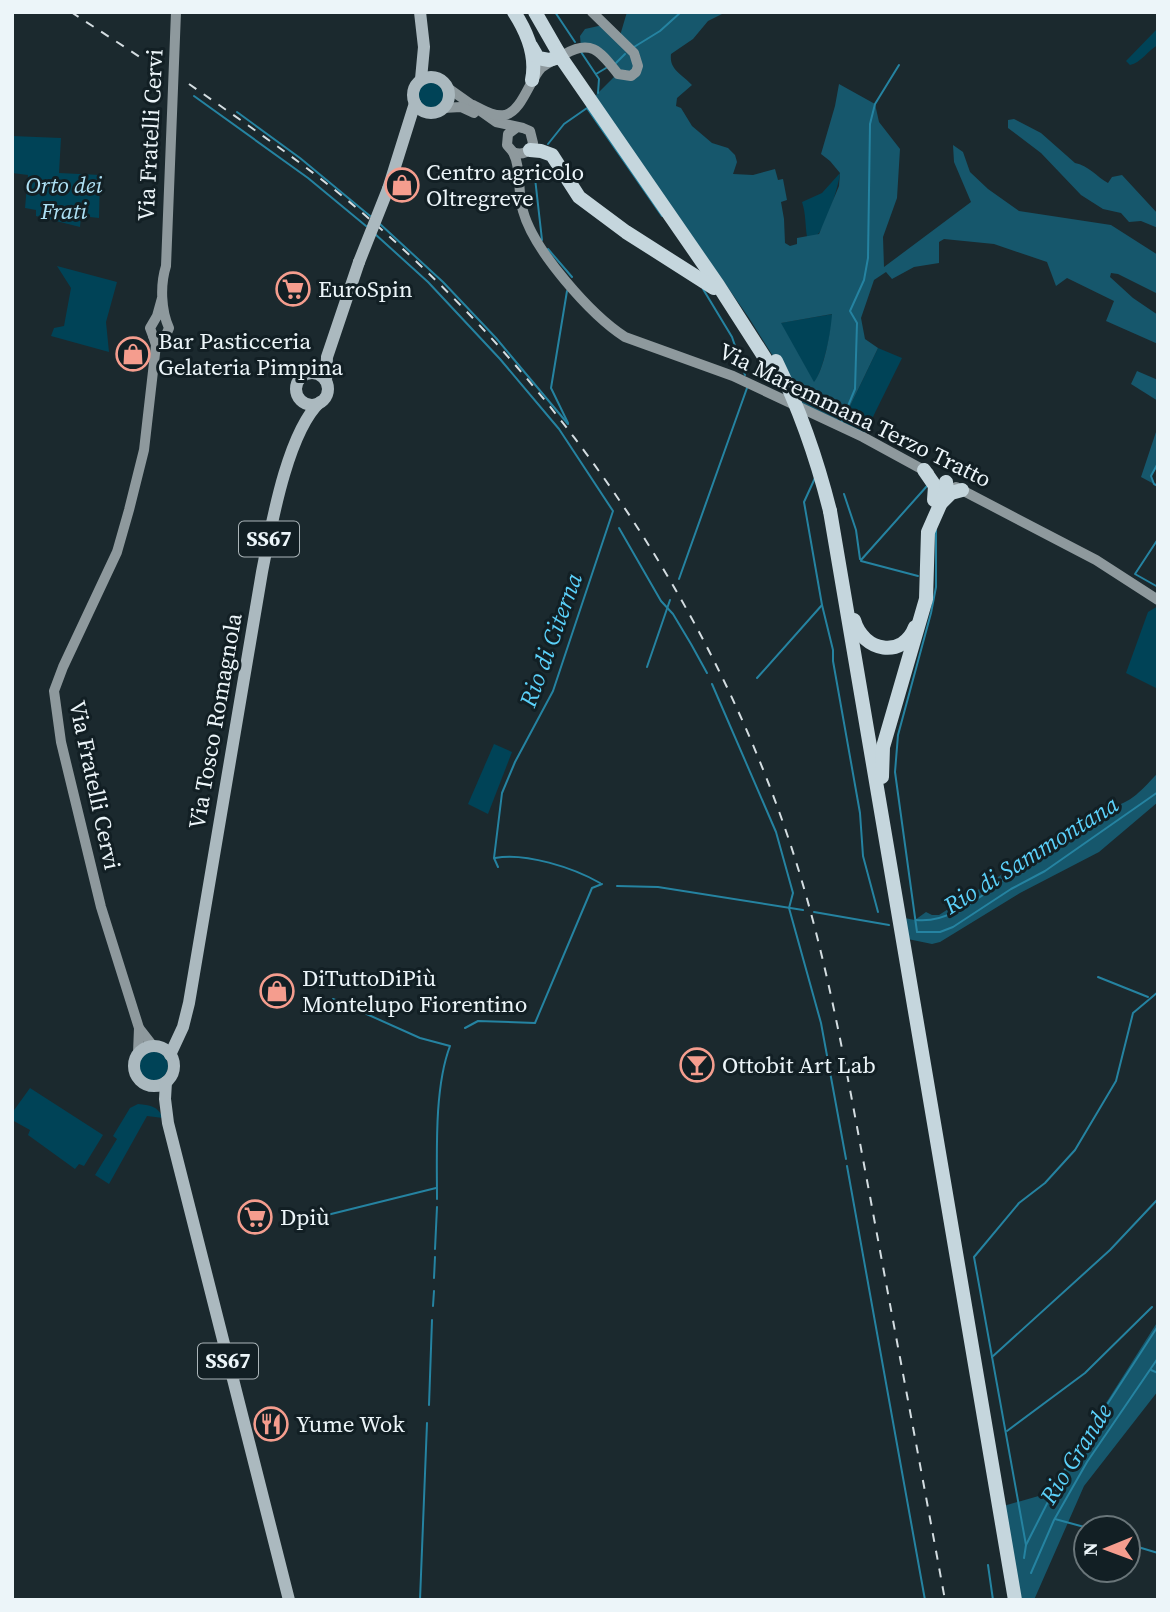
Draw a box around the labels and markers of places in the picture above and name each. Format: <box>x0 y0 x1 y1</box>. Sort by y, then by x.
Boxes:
place label: Centro agricolo Oltregreve <box>426 156 584 214</box>
shop icon: Centro agricolo Oltregreve <box>383 166 421 204</box>
supermarket icon: EuroSpin <box>274 270 312 308</box>
place label: EuroSpin <box>318 273 413 305</box>
place label: Bar Pasticceria Gelateria Pimpina <box>158 325 344 383</box>
shop icon: Bar Pasticceria Gelateria Pimpina <box>114 335 152 373</box>
place label: DiTuttoDiPiù Montelupo Fiorentino <box>302 962 527 1020</box>
shop icon: DiTuttoDiPiù Montelupo Fiorentino <box>258 972 296 1010</box>
bar icon: Ottobit Art Lab <box>678 1046 716 1084</box>
place label: Ottobit Art Lab <box>722 1049 876 1081</box>
supermarket icon: Dpiù <box>236 1198 274 1236</box>
place label: Dpiù <box>280 1201 330 1233</box>
restaurant icon: Yume Wok <box>252 1405 290 1443</box>
place label: Yume Wok <box>296 1408 405 1440</box>

